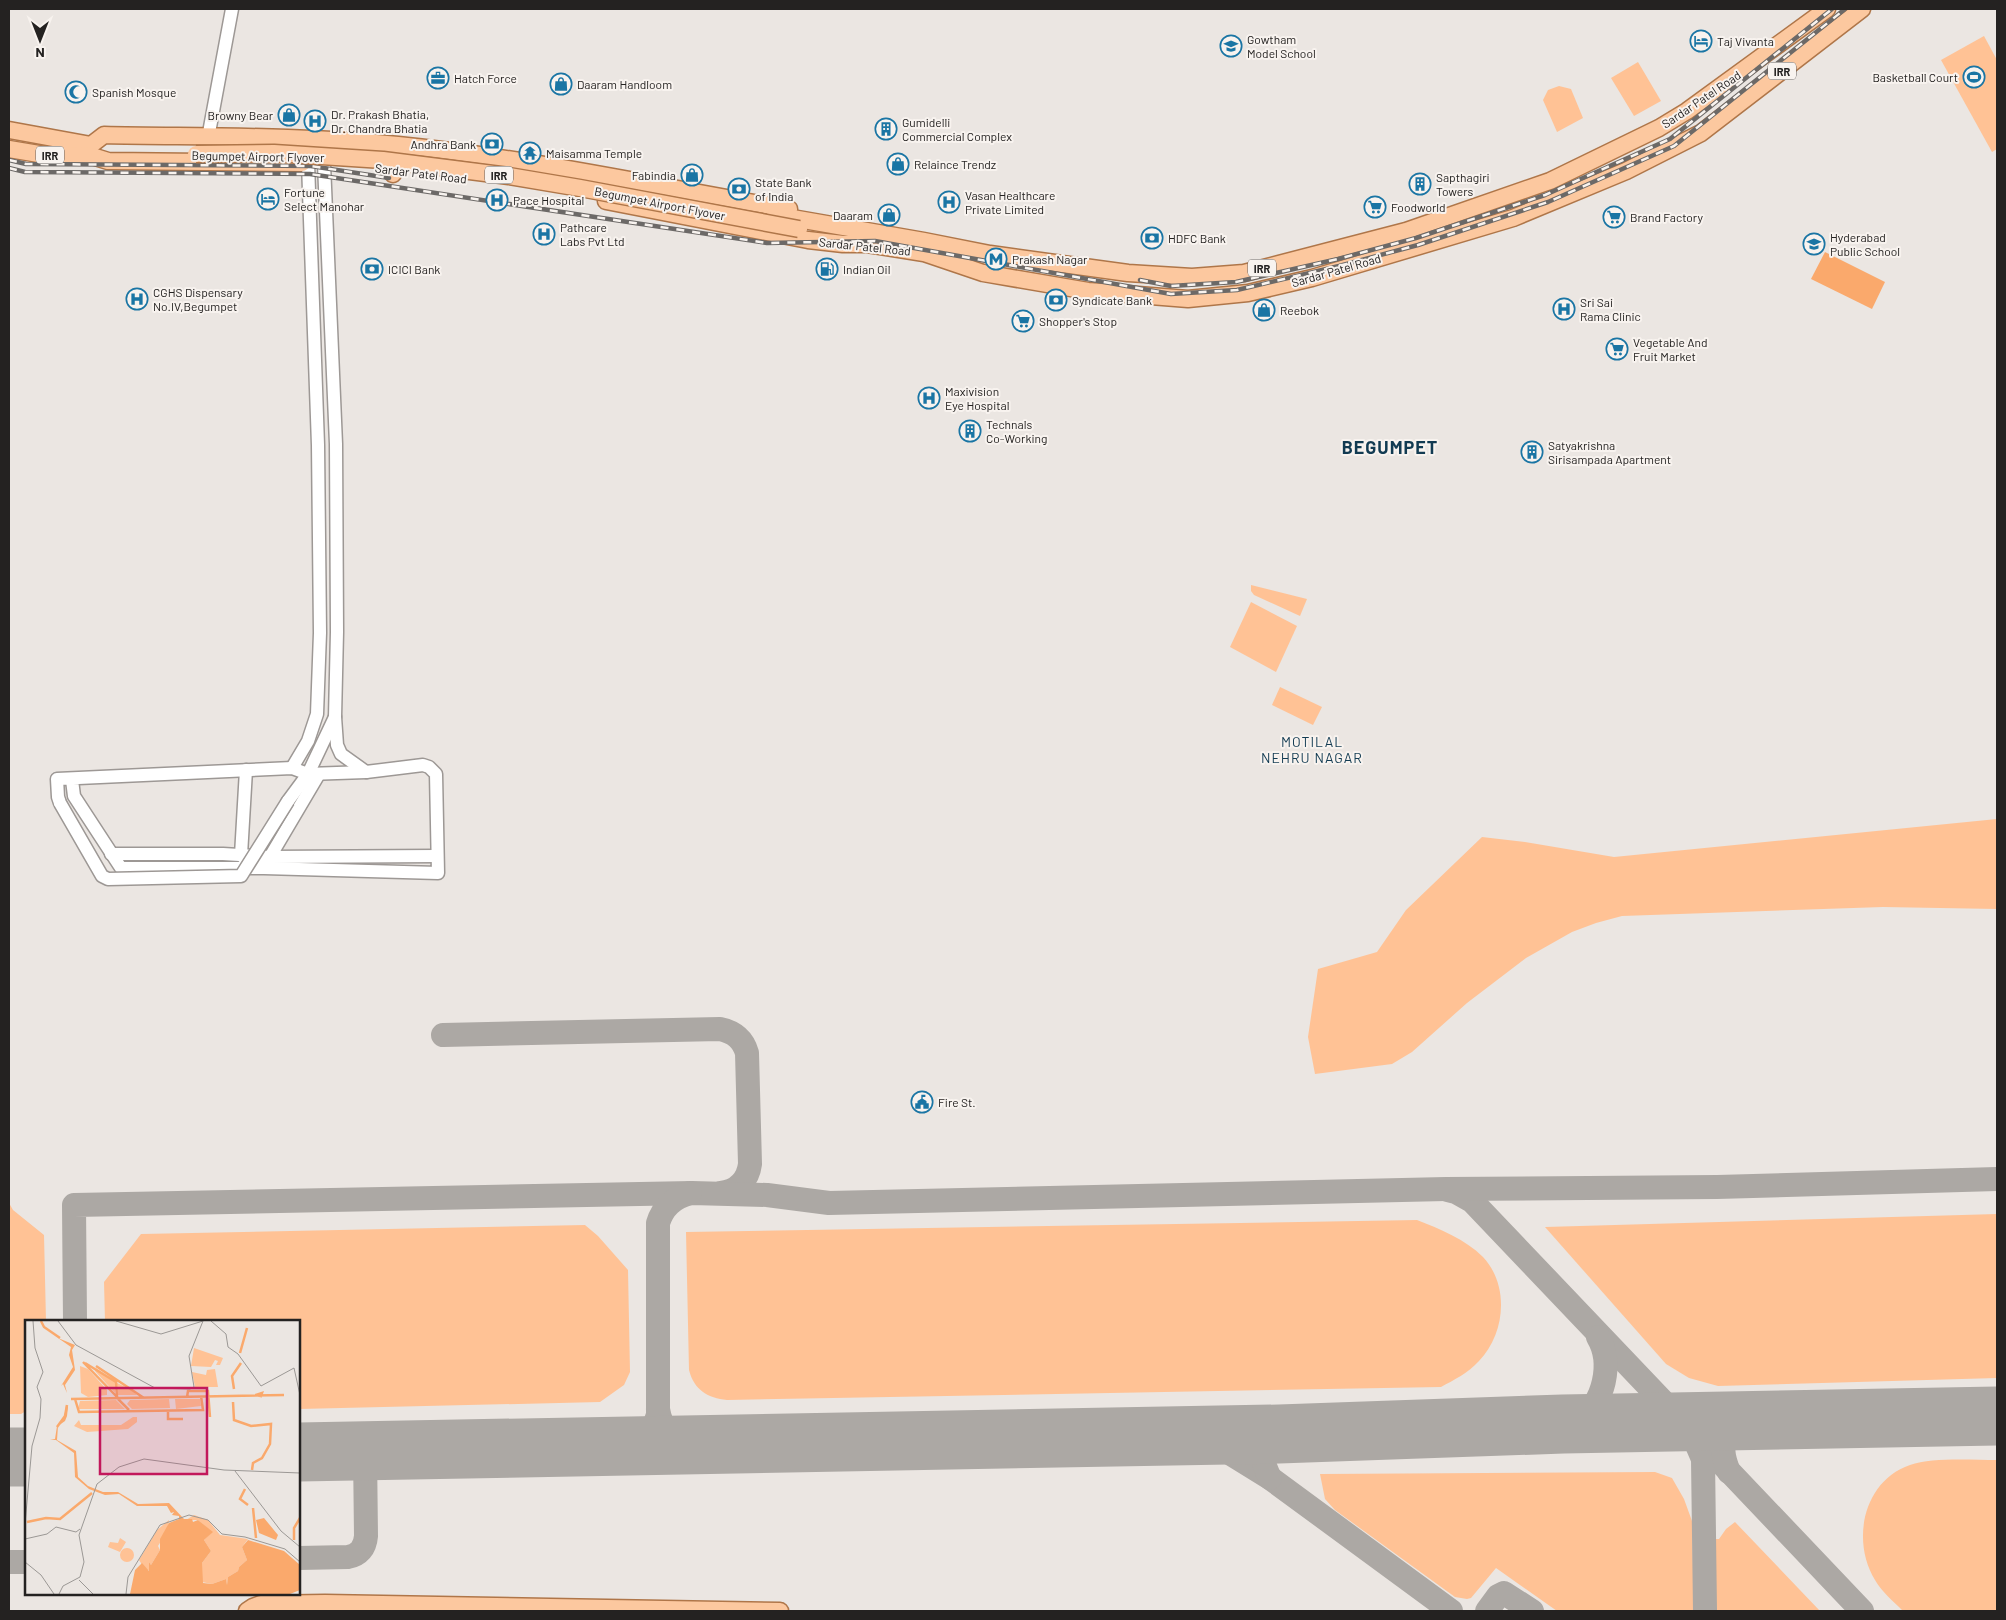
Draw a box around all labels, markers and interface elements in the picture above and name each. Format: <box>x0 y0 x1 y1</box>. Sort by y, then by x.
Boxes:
north arrow <box>15 15 65 65</box>
hotel icon: Taj Vivanta <box>1689 29 1713 53</box>
place label: Gowtham Model School <box>1247 32 1316 60</box>
school or university icon: Gowtham Model School <box>1219 34 1243 58</box>
place label: Taj Vivanta <box>1717 34 1774 48</box>
text: N <box>35 45 45 62</box>
road number: IRR <box>1768 62 1796 80</box>
sports icon: Basketball Court <box>1962 65 1986 89</box>
office icon: Hatch Force <box>426 66 450 90</box>
street label: Sardar Patel Road <box>1659 67 1743 131</box>
place label: Basketball Court <box>1872 70 1958 84</box>
place label: Hatch Force <box>454 71 517 85</box>
shop icon: Daaram Handloom <box>549 72 573 96</box>
place label: Daaram Handloom <box>577 77 672 91</box>
mosque icon: Spanish Mosque <box>64 80 88 104</box>
place label: Spanish Mosque <box>92 85 176 99</box>
shop icon: Browny Bear <box>277 103 301 127</box>
place label: Dr. Prakash Bhatia, Dr. Chandra Bhatia <box>331 107 429 135</box>
place label: Browny Bear <box>208 108 274 122</box>
hospital icon: Dr. Prakash Bhatia, Dr. Chandra Bhatia <box>303 109 327 133</box>
place label: Gumidelli Commercial Complex <box>902 115 1012 143</box>
building icon: Gumidelli Commercial Complex <box>874 117 898 141</box>
bank icon: Andhra Bank <box>480 132 504 156</box>
place label: Andhra Bank <box>410 137 476 151</box>
temple icon: Maisamma Temple <box>518 141 542 165</box>
road number: IRR <box>36 146 64 164</box>
place label: Maisamma Temple <box>546 146 642 160</box>
street label: Begumpet Airport Flyover <box>191 148 325 164</box>
shop icon: Relaince Trendz <box>886 152 910 176</box>
place label: Relaince Trendz <box>914 157 996 171</box>
street label: Sardar Patel Road <box>374 160 468 186</box>
shop icon: Fabindia <box>680 163 704 187</box>
road number: IRR <box>485 166 513 184</box>
place label: Fabindia <box>632 168 676 182</box>
place label: Sapthagiri Towers <box>1436 170 1490 198</box>
building icon: Sapthagiri Towers <box>1408 172 1432 196</box>
place label: State Bank of India <box>755 175 812 203</box>
bank icon: State Bank of India <box>727 177 751 201</box>
street label: Begumpet Airport Flyover <box>593 183 727 223</box>
place label: Fortune Select Manohar <box>284 185 365 213</box>
hotel icon: Fortune Select Manohar <box>256 187 280 211</box>
hospital icon: Pace Hospital <box>485 188 509 212</box>
place label: Vasan Healthcare Private Limited <box>965 188 1055 216</box>
hospital icon: Vasan Healthcare Private Limited <box>937 190 961 214</box>
place label: Pace Hospital <box>513 193 584 207</box>
supermarket icon: Foodworld <box>1363 195 1387 219</box>
place label: Foodworld <box>1391 200 1446 214</box>
shop icon: Daaram <box>877 203 901 227</box>
supermarket icon: Brand Factory <box>1602 205 1626 229</box>
place label: Daaram <box>833 208 873 222</box>
place label: Brand Factory <box>1630 210 1704 224</box>
place label: Pathcare Labs Pvt Ltd <box>560 220 625 248</box>
hospital icon: Pathcare Labs Pvt Ltd <box>532 222 556 246</box>
bank icon: HDFC Bank <box>1140 226 1164 250</box>
place label: Hyderabad Public School <box>1830 230 1900 258</box>
place label: HDFC Bank <box>1168 231 1226 245</box>
school or university icon: Hyderabad Public School <box>1802 232 1826 256</box>
street label: Sardar Patel Road <box>818 234 912 258</box>
metro station icon: Prakash Nagar <box>984 247 1008 271</box>
street label: Sardar Patel Road <box>1290 251 1382 289</box>
place label: Prakash Nagar <box>1012 252 1088 266</box>
bank icon: ICICI Bank <box>360 257 384 281</box>
fuel station icon: Indian Oil <box>815 257 839 281</box>
road number: IRR <box>1248 260 1276 276</box>
place label: ICICI Bank <box>388 262 440 276</box>
place label: Indian Oil <box>843 262 890 276</box>
place label: CGHS Dispensary No.IV,Begumpet <box>153 285 243 313</box>
hospital icon: CGHS Dispensary No.IV,Begumpet <box>125 287 149 311</box>
bank icon: Syndicate Bank <box>1044 288 1068 312</box>
place label: Syndicate Bank <box>1072 293 1152 307</box>
place label: Sri Sai Rama Clinic <box>1580 295 1641 323</box>
hospital icon: Sri Sai Rama Clinic <box>1552 297 1576 321</box>
shop icon: Reebok <box>1252 298 1276 322</box>
place label: Reebok <box>1280 303 1319 317</box>
supermarket icon: Shopper's Stop <box>1011 309 1035 333</box>
place label: Shopper's Stop <box>1039 314 1117 328</box>
place label: Vegetable And Fruit Market <box>1633 335 1707 363</box>
supermarket icon: Vegetable And Fruit Market <box>1605 337 1629 361</box>
place label: Maxivision Eye Hospital <box>945 384 1010 412</box>
hospital icon: Maxivision Eye Hospital <box>917 386 941 410</box>
place label: Technals Co-Working <box>986 417 1047 445</box>
building icon: Technals Co-Working <box>958 419 982 443</box>
district label: BEGUMPET <box>1342 436 1438 458</box>
place label: Satyakrishna Sirisampada Apartment <box>1548 438 1671 466</box>
building icon: Satyakrishna Sirisampada Apartment <box>1520 440 1544 464</box>
district label: MOTILAL NEHRU NAGAR <box>1261 733 1363 766</box>
public building icon: Fire St. <box>910 1090 934 1114</box>
place label: Fire St. <box>938 1095 976 1109</box>
inset map <box>25 1320 300 1595</box>

